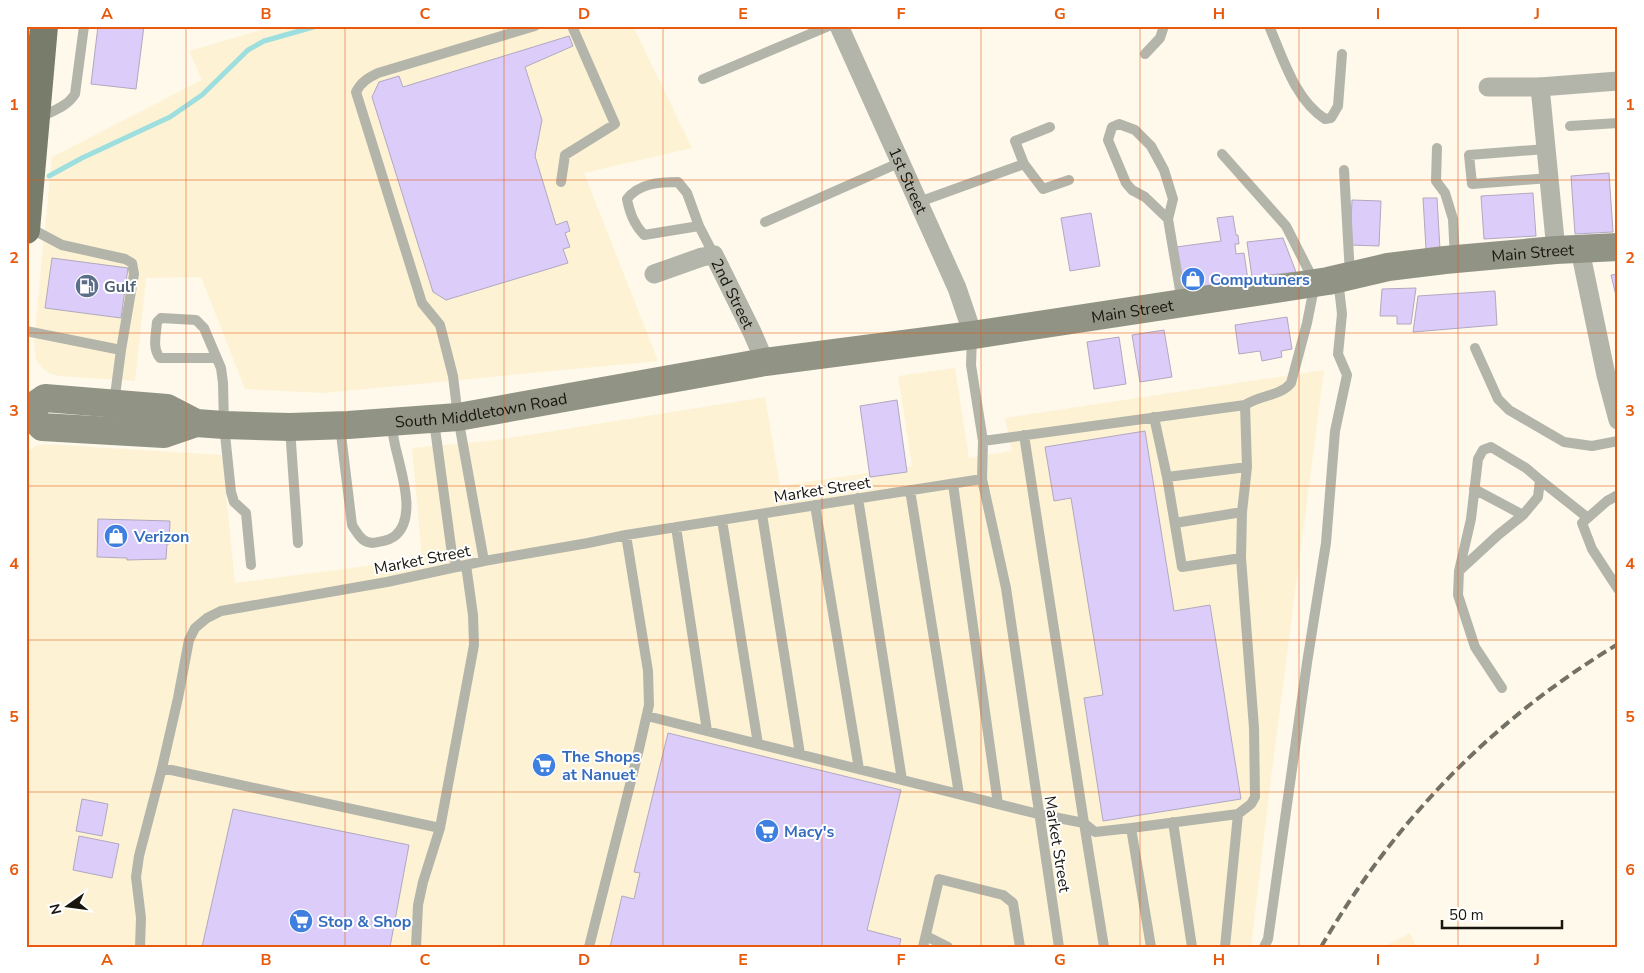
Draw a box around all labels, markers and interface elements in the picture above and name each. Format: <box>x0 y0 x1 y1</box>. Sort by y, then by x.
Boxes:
text: A <box>101 3 113 25</box>
text: B <box>260 3 272 25</box>
text: C <box>420 3 431 25</box>
text: D <box>578 3 590 25</box>
text: E <box>738 3 748 25</box>
text: F <box>897 3 906 25</box>
text: G <box>1054 3 1066 25</box>
text: H <box>1213 3 1225 25</box>
text: I <box>1376 3 1380 25</box>
text: J <box>1533 3 1540 25</box>
text: 1 <box>9 94 19 116</box>
text: 1 <box>1625 94 1635 116</box>
street label: 1st Street <box>883 144 932 218</box>
street label: Main Street <box>1490 239 1575 268</box>
text: 2 <box>9 247 19 269</box>
text: 2 <box>1625 247 1635 269</box>
street label: 2nd Street <box>705 255 759 333</box>
shop icon: Computuners <box>1180 266 1206 292</box>
place label: Computuners <box>1210 269 1310 291</box>
fuel station icon: Gulf <box>74 273 100 299</box>
place label: Gulf <box>104 276 137 298</box>
street label: Main Street <box>1090 295 1175 329</box>
street label: South Middletown Road <box>394 388 569 434</box>
text: 3 <box>9 400 19 422</box>
text: 3 <box>1625 400 1635 422</box>
street label: Market Street <box>772 471 872 508</box>
shop icon: Verizon <box>103 523 129 549</box>
place label: Verizon <box>133 526 189 548</box>
street label: Market Street <box>372 540 473 580</box>
text: 4 <box>9 553 19 575</box>
text: 4 <box>1625 553 1635 575</box>
text: 5 <box>9 706 19 728</box>
text: 5 <box>1625 706 1635 728</box>
place label: The Shops at Nanuet <box>562 746 641 786</box>
supermarket icon: The Shops at Nanuet <box>531 752 557 778</box>
street label: Market Street <box>1039 794 1076 894</box>
supermarket icon: Macy's <box>754 818 780 844</box>
place label: Macy's <box>784 821 835 843</box>
text: 6 <box>9 859 19 881</box>
text: 6 <box>1625 859 1635 881</box>
north arrow <box>42 880 92 930</box>
scale bar <box>1442 898 1562 930</box>
text: N <box>45 902 66 916</box>
text: 50 m <box>1449 905 1484 925</box>
supermarket icon: Stop & Shop <box>288 908 314 934</box>
place label: Stop & Shop <box>318 911 411 933</box>
text: A <box>101 949 113 971</box>
text: B <box>260 949 272 971</box>
text: C <box>420 949 431 971</box>
text: D <box>578 949 590 971</box>
text: E <box>738 949 748 971</box>
text: F <box>897 949 906 971</box>
text: G <box>1054 949 1066 971</box>
text: H <box>1213 949 1225 971</box>
text: I <box>1376 949 1380 971</box>
text: J <box>1533 949 1540 971</box>

